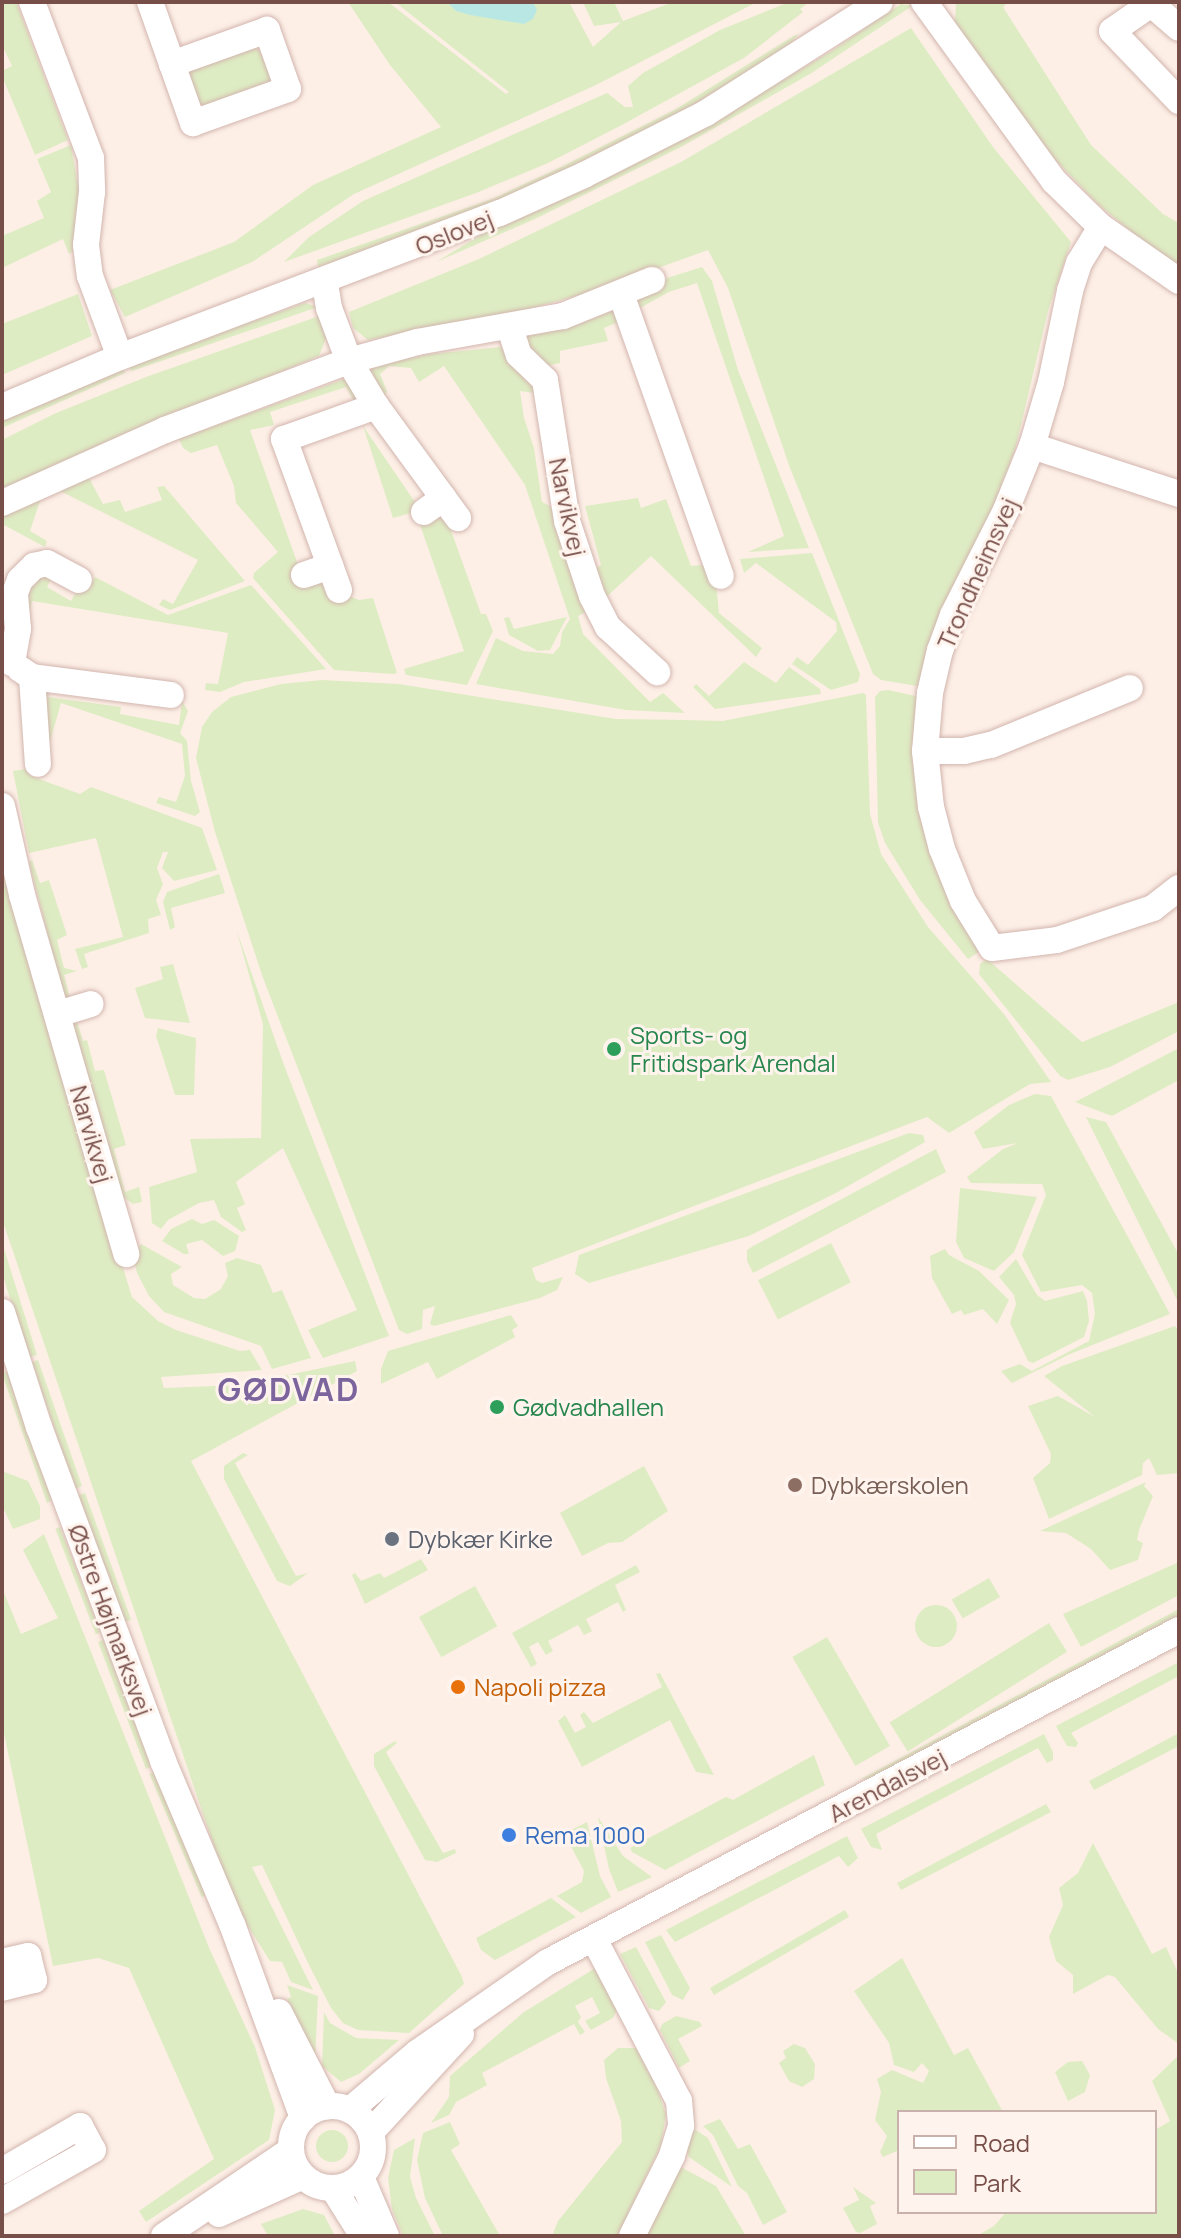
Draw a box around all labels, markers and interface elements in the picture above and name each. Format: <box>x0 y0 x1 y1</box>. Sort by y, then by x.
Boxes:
street label: Oslovej <box>411 203 497 261</box>
street label: Narvikvej <box>544 455 592 559</box>
street label: Trondheimsvej <box>931 493 1023 653</box>
place label: Sports- og Fritidspark Arendal <box>630 1021 836 1077</box>
marker: Sports- og Fritidspark Arendal <box>605 1040 623 1058</box>
street label: Narvikvej <box>64 1082 120 1186</box>
district label: GØDVAD <box>218 1370 360 1408</box>
place label: Gødvadhallen <box>513 1393 664 1421</box>
marker: Gødvadhallen <box>488 1398 506 1416</box>
place label: Dybkærskolen <box>811 1471 969 1499</box>
marker: Dybkærskolen <box>786 1476 804 1494</box>
street label: Østre Højmarksvej <box>63 1520 159 1720</box>
place label: Dybkær Kirke <box>408 1525 553 1553</box>
marker: Dybkær Kirke <box>383 1530 401 1548</box>
place label: Napoli pizza <box>474 1673 606 1701</box>
marker: Napoli pizza <box>449 1678 467 1696</box>
street label: Arendalsvej <box>824 1742 950 1828</box>
place label: Rema 1000 <box>525 1821 646 1849</box>
marker: Rema 1000 <box>500 1826 518 1844</box>
legend <box>897 2110 1157 2214</box>
text: Road <box>973 2126 1030 2159</box>
text: Park <box>973 2166 1021 2199</box>

